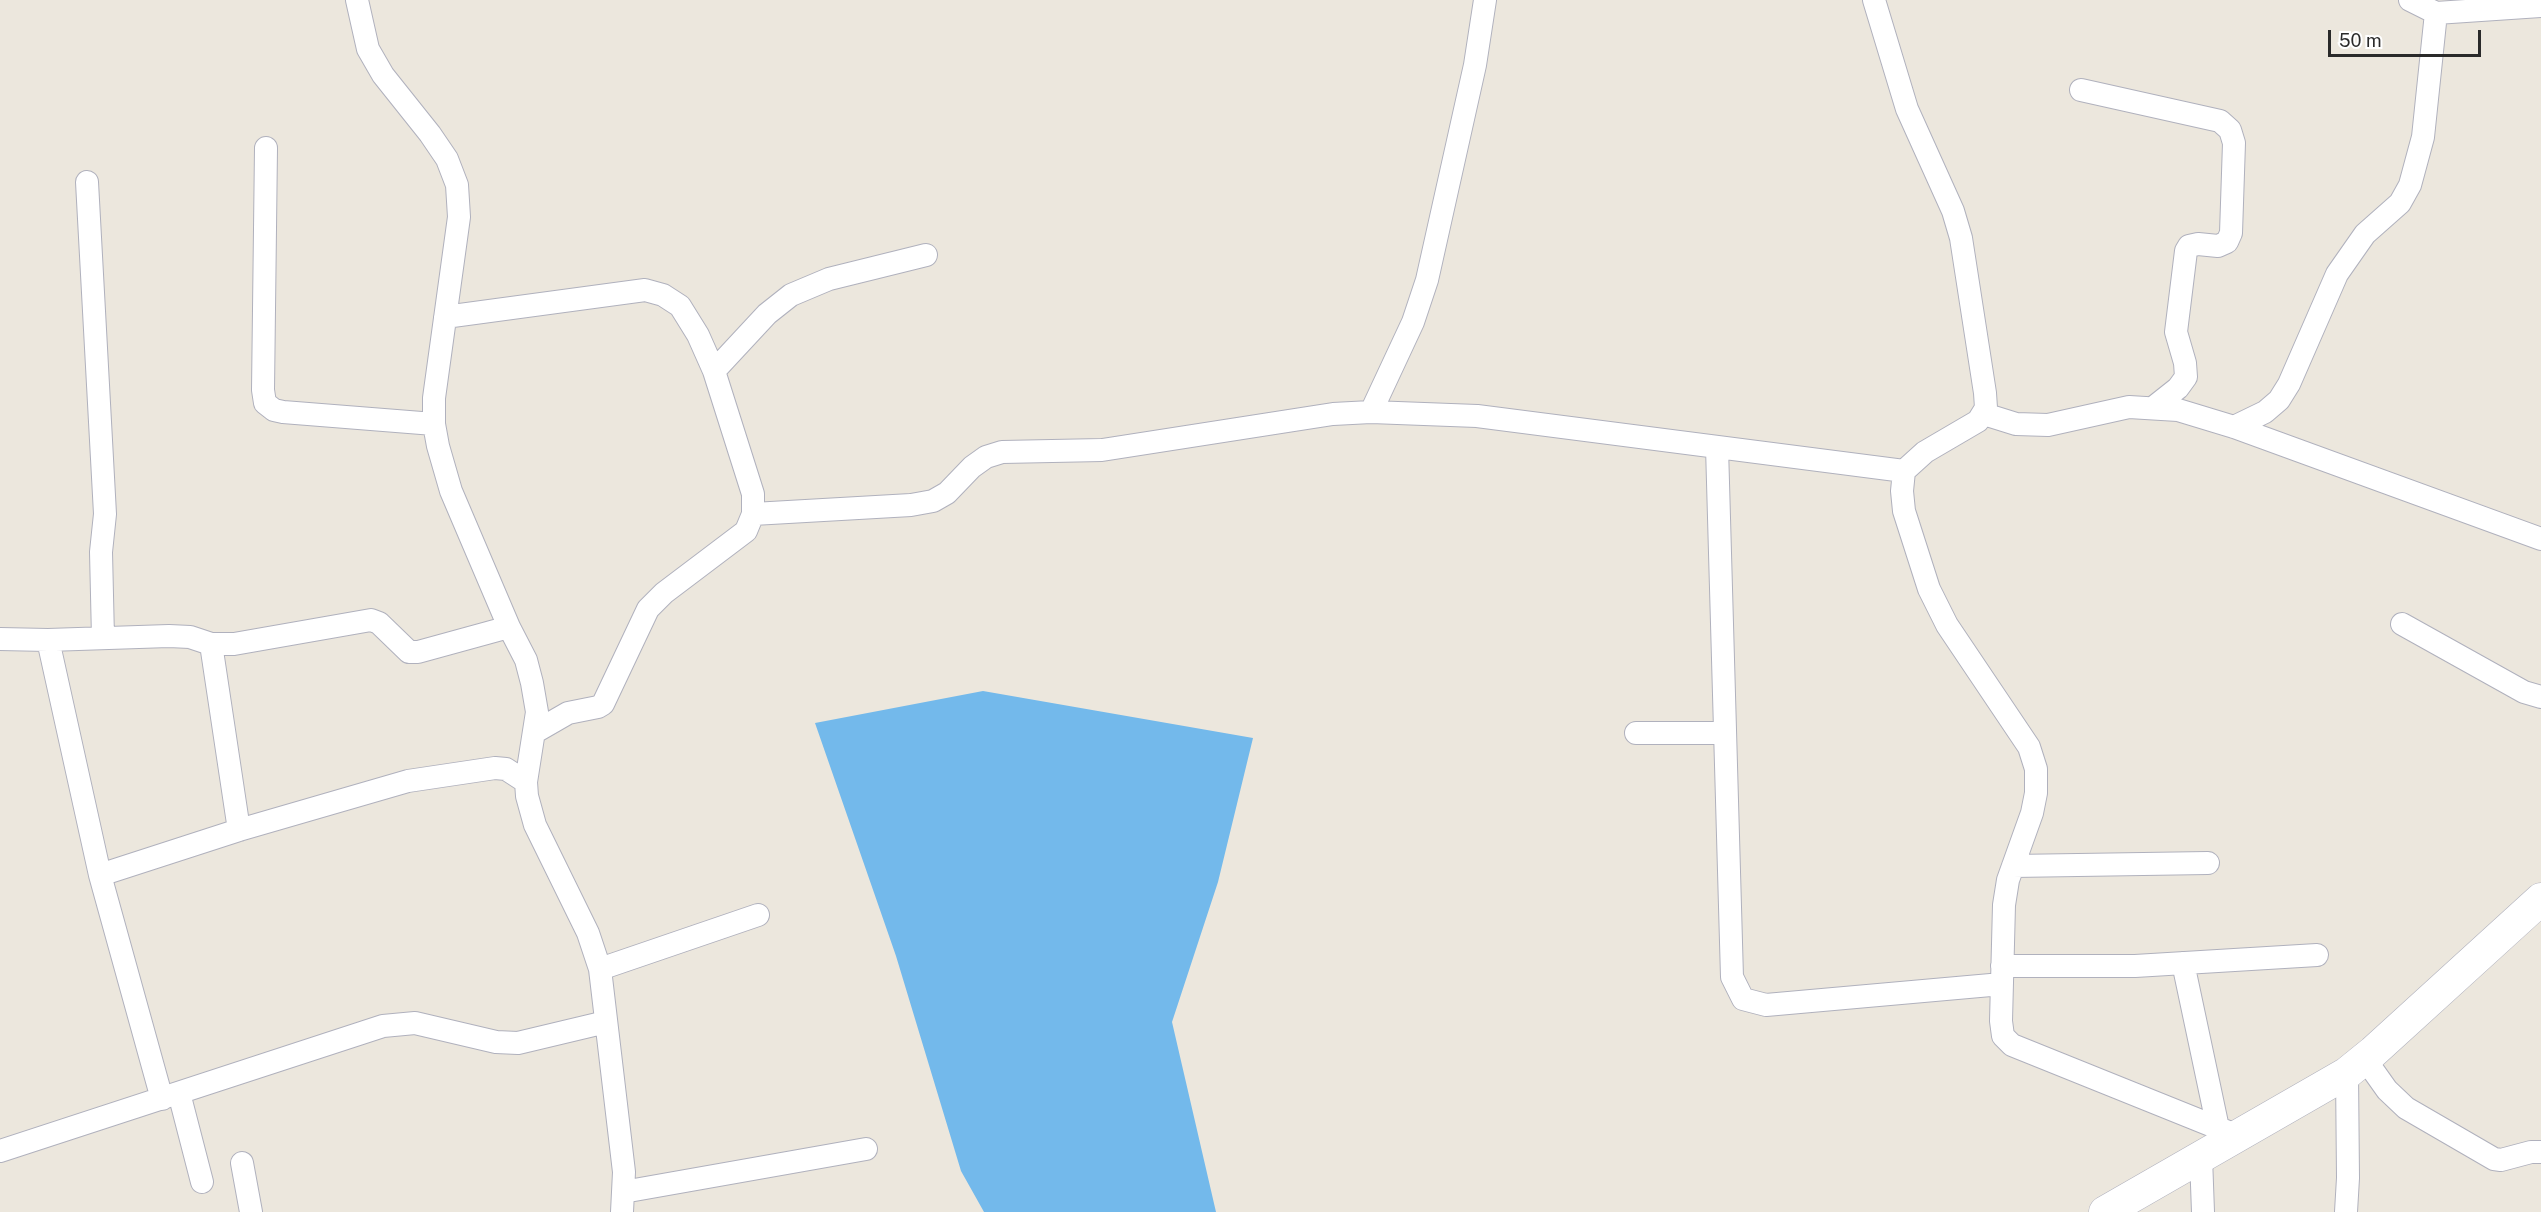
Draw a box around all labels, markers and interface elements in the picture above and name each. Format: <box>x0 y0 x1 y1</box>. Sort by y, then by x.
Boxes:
scale bar <box>2331 18 2484 56</box>
text: 50 m <box>2339 30 2382 51</box>

